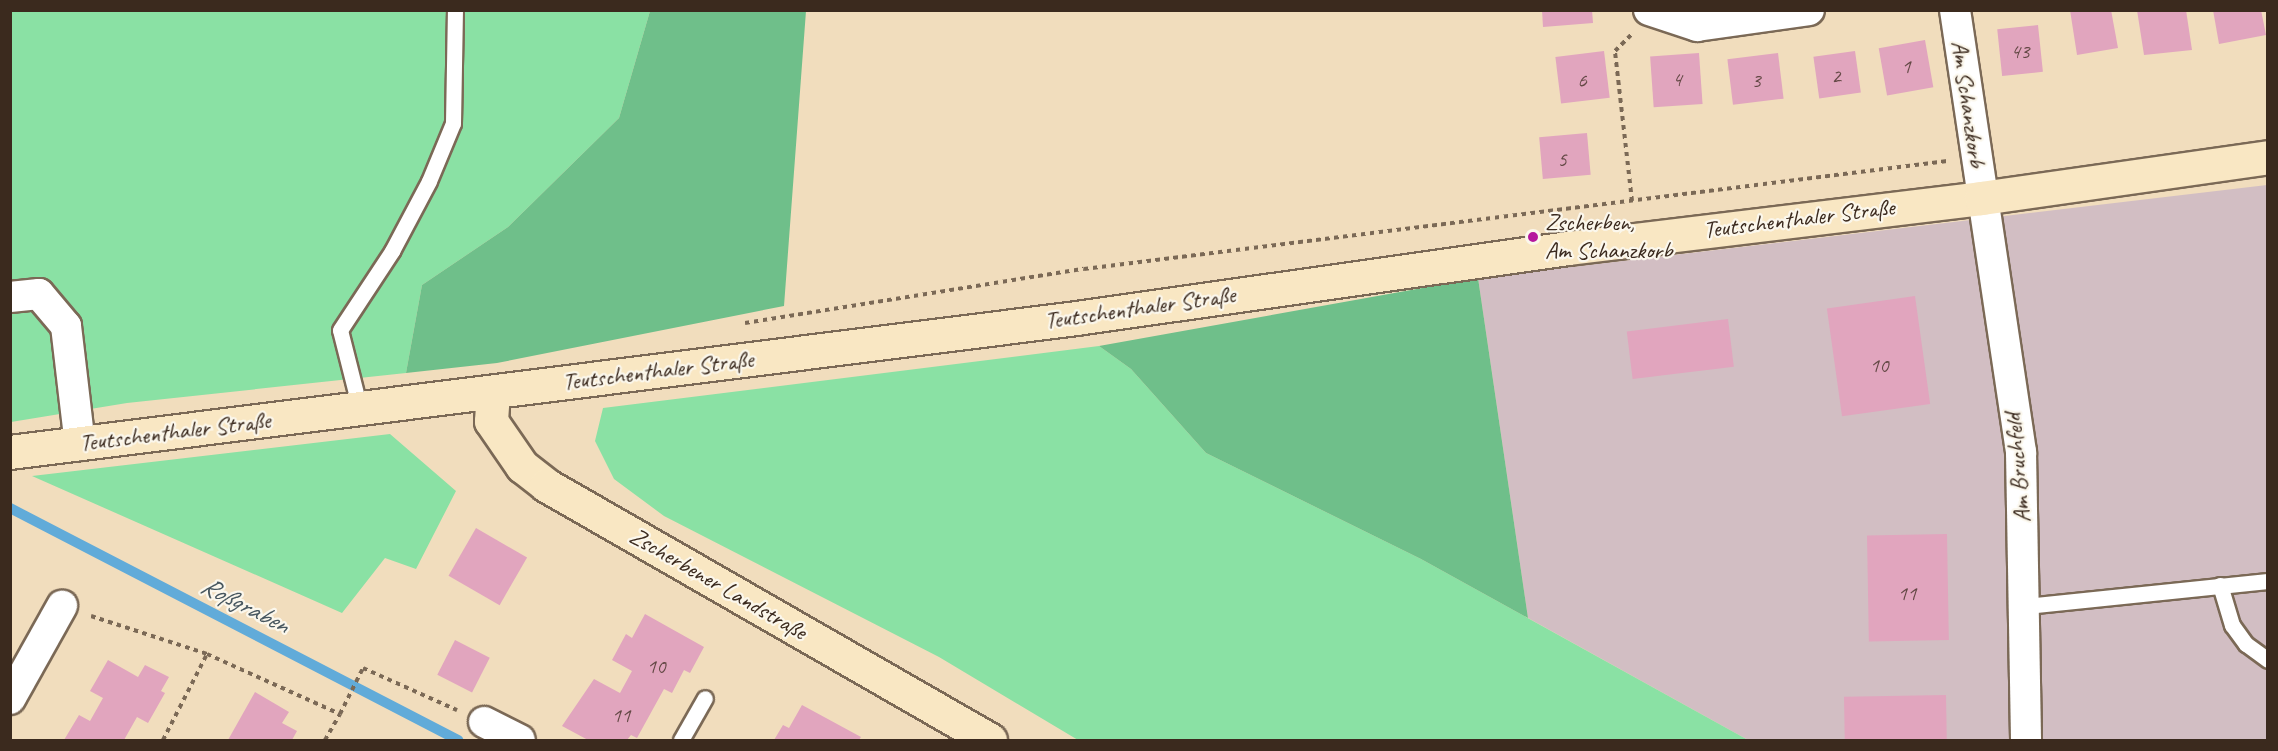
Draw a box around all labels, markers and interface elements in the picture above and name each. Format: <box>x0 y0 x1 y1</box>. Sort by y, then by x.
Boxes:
house number: 43 <box>2011 38 2029 64</box>
street label: Am Schanzkorb <box>1945 39 1991 169</box>
house number: 1 <box>1901 53 1911 79</box>
house number: 2 <box>1831 63 1841 89</box>
house number: 4 <box>1672 66 1682 92</box>
house number: 6 <box>1577 67 1587 93</box>
house number: 3 <box>1751 67 1761 93</box>
house number: 5 <box>1557 146 1567 172</box>
street label: Teutschenthaler Straße <box>1702 193 1896 245</box>
place label: Zscherben, Am Schanzkorb <box>1545 209 1672 265</box>
marker: Zscherben, Am Schanzkorb <box>1526 230 1540 244</box>
street label: Teutschenthaler Straße <box>1043 280 1237 336</box>
street label: Teutschenthaler Straße <box>561 345 755 397</box>
house number: 10 <box>1870 352 1888 378</box>
street label: Teutschenthaler Straße <box>78 406 272 458</box>
street label: Am Bruchfeld <box>1999 413 2037 523</box>
street label: Zscherbener Landstraße <box>624 522 812 646</box>
water label: Roßgraben <box>196 570 294 640</box>
house number: 11 <box>1898 580 1916 606</box>
house number: 10 <box>647 653 665 679</box>
house number: 11 <box>612 702 630 728</box>

